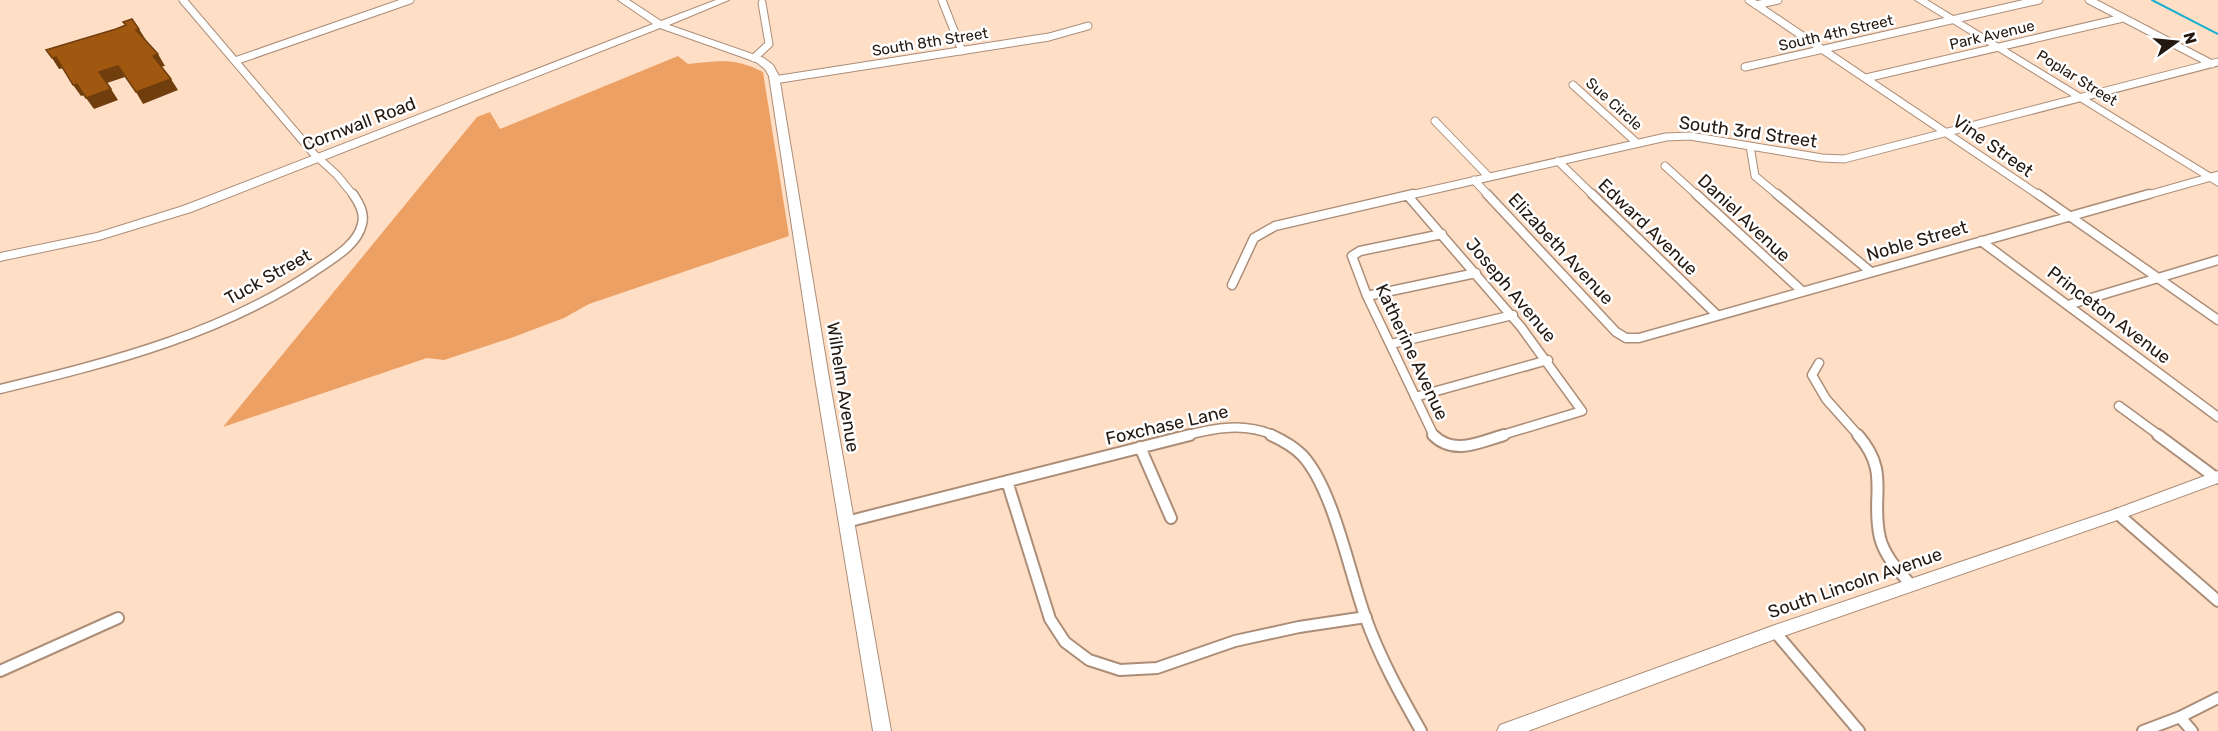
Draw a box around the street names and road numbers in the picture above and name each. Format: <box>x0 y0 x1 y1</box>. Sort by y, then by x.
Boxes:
street label: South 4th Street <box>1777 11 1895 55</box>
street label: Park Avenue <box>1948 16 2036 54</box>
street label: South 8th Street <box>871 24 989 60</box>
street label: Poplar Street <box>2033 46 2121 110</box>
street label: Sue Circle <box>1582 74 1646 134</box>
street label: Cornwall Road <box>299 92 419 156</box>
street label: Vine Street <box>1948 110 2038 182</box>
street label: South 3rd Street <box>1677 111 1819 153</box>
street label: Daniel Avenue <box>1693 169 1795 267</box>
street label: Edward Avenue <box>1594 174 1702 280</box>
street label: Elizabeth Avenue <box>1504 189 1618 309</box>
street label: Noble Street <box>1864 216 1970 266</box>
street label: Joseph Avenue <box>1461 233 1561 347</box>
street label: Tuck Street <box>221 244 315 310</box>
street label: Princeton Avenue <box>2043 261 2175 369</box>
street label: Katherine Avenue <box>1371 280 1453 424</box>
street label: Wilhelm Avenue <box>822 320 864 454</box>
street label: Foxchase Lane <box>1103 400 1231 450</box>
street label: South Lincoln Avenue <box>1765 543 1945 623</box>

